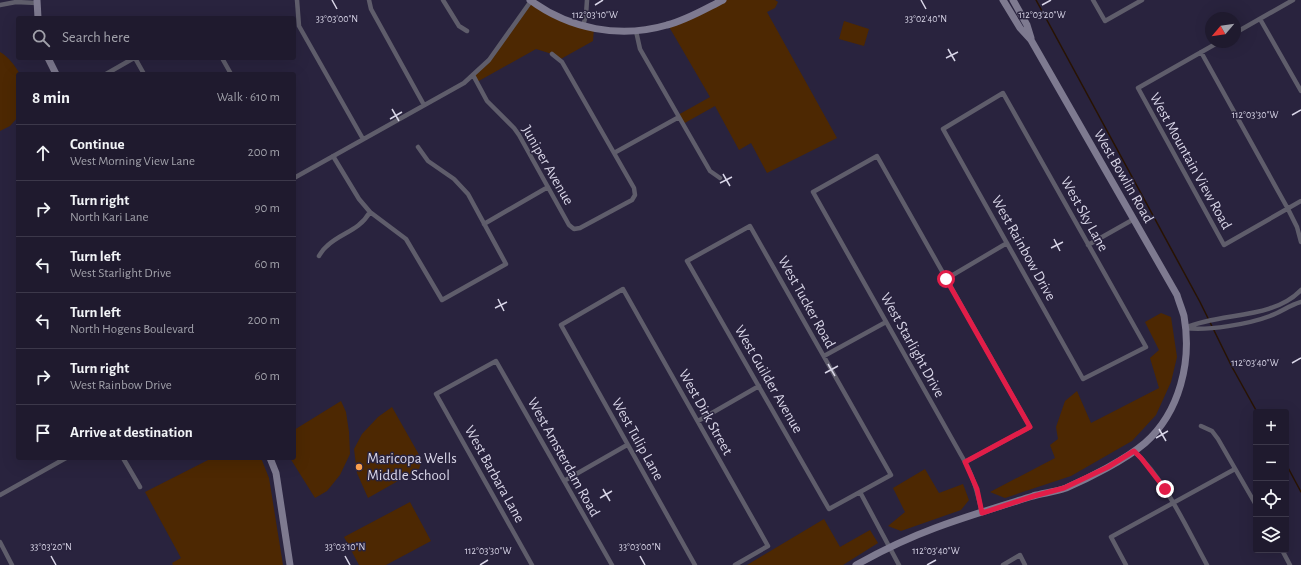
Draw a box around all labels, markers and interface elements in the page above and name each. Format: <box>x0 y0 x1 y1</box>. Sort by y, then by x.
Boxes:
text: 112°03'10"W <box>572 10 618 20</box>
text: 112°03'20"W <box>1018 10 1066 20</box>
north arrow <box>1205 12 1241 48</box>
text: 33°03'00"N <box>316 14 358 24</box>
text: 33°02'40"N <box>905 14 947 24</box>
search box <box>16 16 296 60</box>
icon: search <box>30 27 52 49</box>
text: Search here <box>62 30 130 45</box>
text: 8 min <box>32 89 70 106</box>
street label: West Mountain View Road <box>1147 90 1234 232</box>
text: Walk · 610 m <box>217 91 280 104</box>
text: 112°03'30"W <box>1232 110 1278 120</box>
street label: Juniper Avenue <box>519 123 576 208</box>
street label: West Bowlin Road <box>1091 127 1156 226</box>
text: Continue <box>70 137 125 152</box>
icon: ahead <box>32 142 54 164</box>
text: 200 m <box>248 146 280 159</box>
text: West Morning View Lane <box>70 155 195 168</box>
street label: West Sky Lane <box>1058 174 1111 254</box>
text: Turn right <box>70 193 129 208</box>
street label: West Rainbow Drive <box>989 193 1059 303</box>
icon: right <box>32 198 54 220</box>
text: 90 m <box>254 202 280 215</box>
text: North Kari Lane <box>70 211 148 224</box>
text: Turn left <box>70 249 121 264</box>
icon: left <box>32 254 54 276</box>
street label: West Tucker Road <box>775 254 838 351</box>
text: 60 m <box>254 258 280 271</box>
text: West Starlight Drive <box>70 267 171 280</box>
route start <box>937 270 955 288</box>
street label: West Starlight Drive <box>878 290 947 400</box>
text: Turn left <box>70 305 121 320</box>
icon: left <box>32 310 54 332</box>
text: 200 m <box>248 314 280 327</box>
text: North Hogens Boulevard <box>70 323 194 336</box>
street label: West Guilder Avenue <box>732 323 806 436</box>
text: 112°03'40"W <box>1231 358 1279 368</box>
text: Turn right <box>70 361 129 376</box>
icon: right <box>32 366 54 388</box>
street label: West Dirk Street <box>676 367 735 458</box>
text: 60 m <box>254 370 280 383</box>
text: West Rainbow Drive <box>70 379 172 392</box>
street label: West Amsterdam Road <box>525 395 603 520</box>
street label: West Tulip Lane <box>609 396 666 483</box>
map controls <box>1253 409 1289 553</box>
button: + <box>1253 409 1289 445</box>
icon: arrive <box>32 422 54 444</box>
street label: West Barbara Lane <box>462 423 527 525</box>
text: Arrive at destination <box>70 425 193 440</box>
button: − <box>1253 445 1289 481</box>
place label: Maricopa Wells Middle School <box>367 451 457 483</box>
marker: Maricopa Wells Middle School <box>354 462 364 472</box>
route end <box>1156 480 1174 498</box>
button: locate <box>1253 481 1289 517</box>
button: layers <box>1253 517 1289 553</box>
text: 33°03'20"N <box>30 542 72 552</box>
text: 33°03'10"N <box>325 542 365 552</box>
text: 33°03'00"N <box>619 542 661 552</box>
text: 112°03'30"W <box>465 546 511 556</box>
text: 112°03'40"W <box>912 546 960 556</box>

